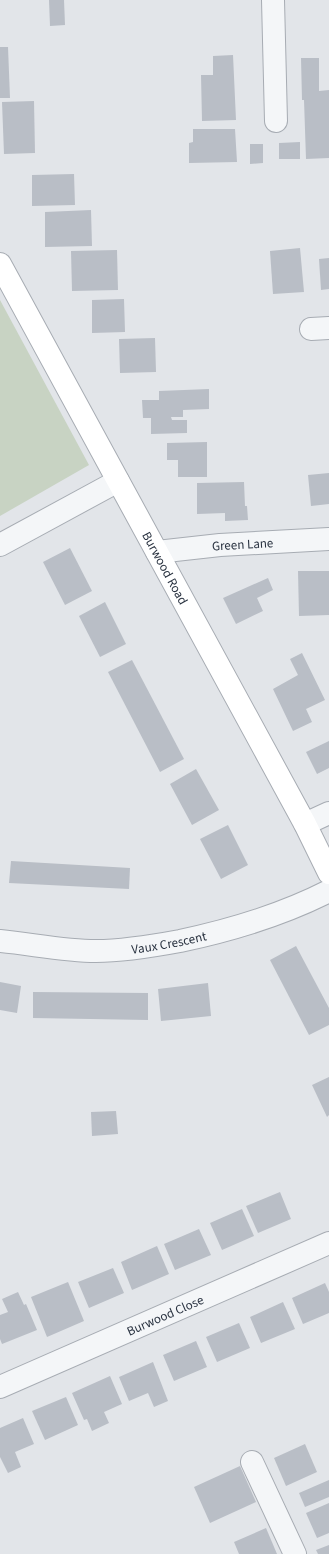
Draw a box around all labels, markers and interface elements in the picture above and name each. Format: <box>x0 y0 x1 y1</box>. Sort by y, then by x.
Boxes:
street label: Burwood Road <box>137 529 192 608</box>
street label: Green Lane <box>211 534 274 556</box>
street label: Vaux Crescent <box>130 927 209 959</box>
street label: Burwood Close <box>124 1291 207 1341</box>

